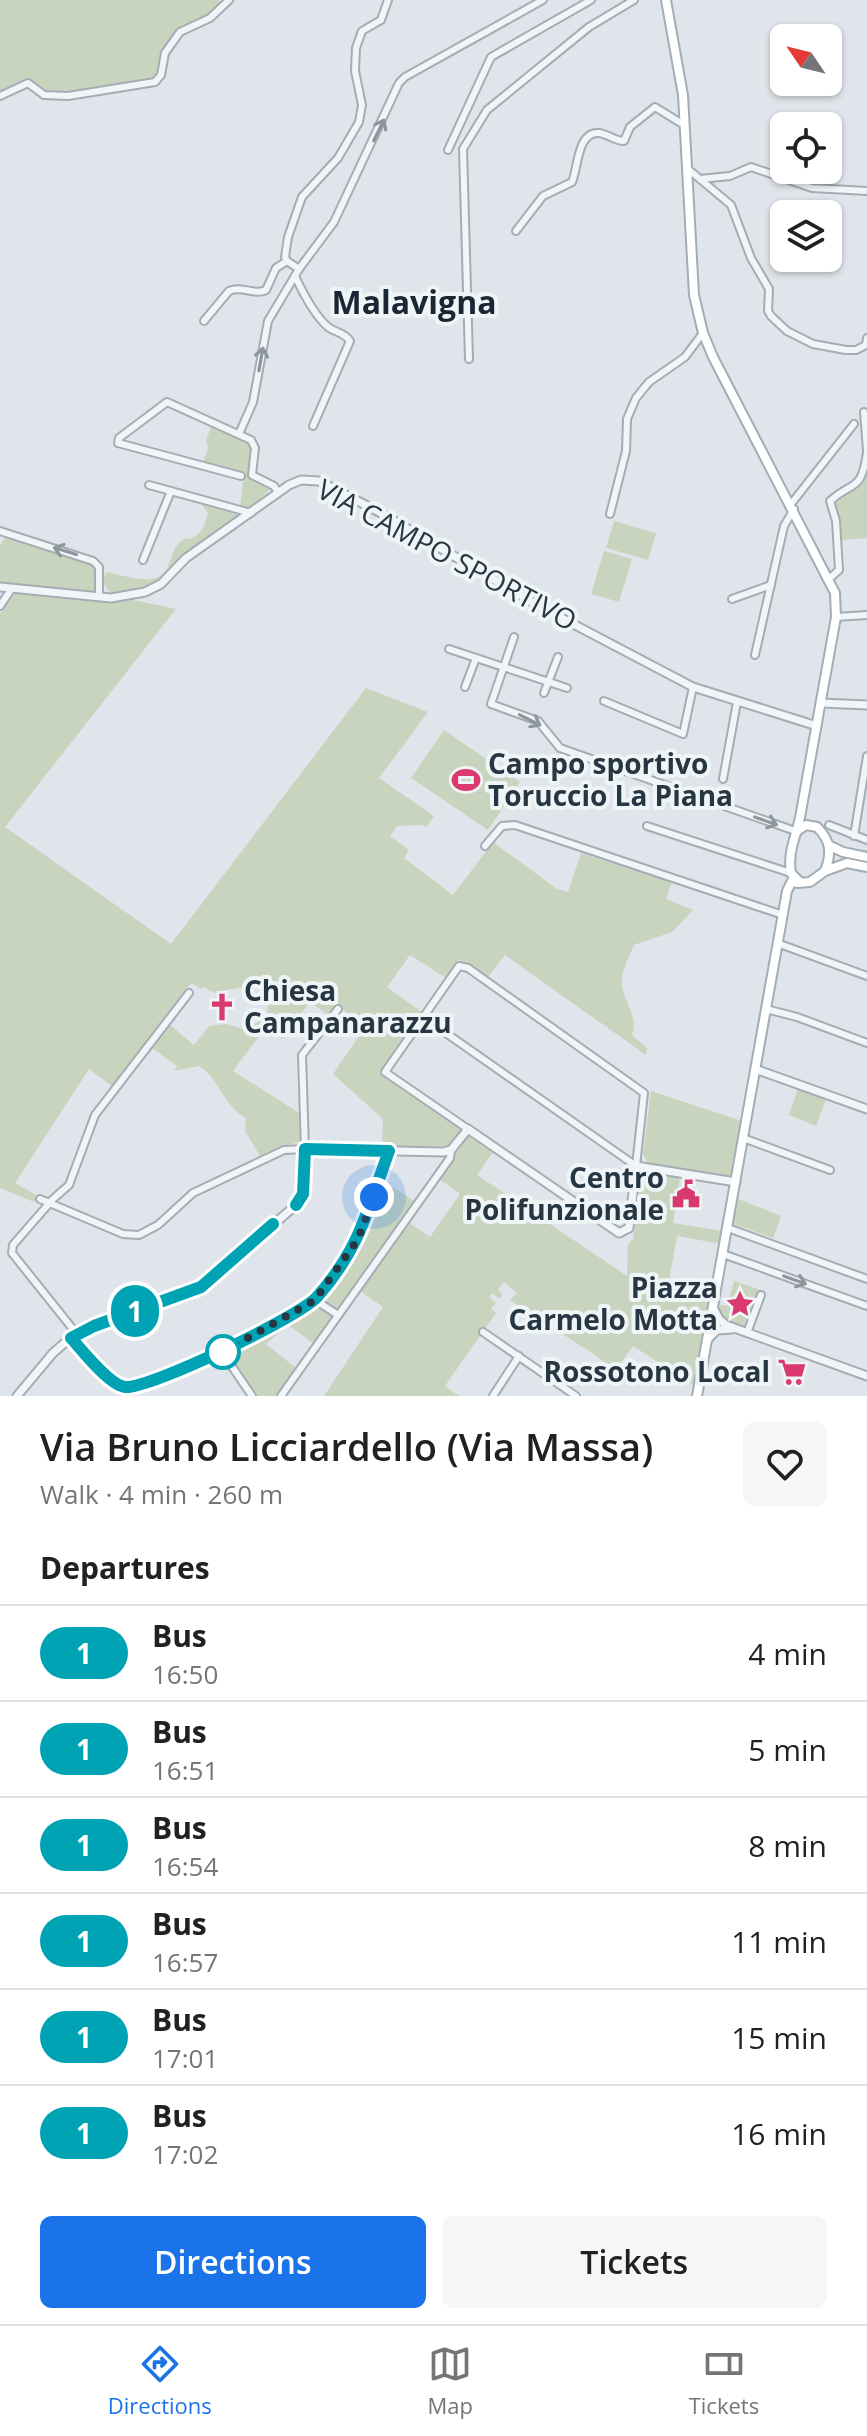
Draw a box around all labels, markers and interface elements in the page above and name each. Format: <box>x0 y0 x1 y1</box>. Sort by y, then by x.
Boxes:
north arrow <box>770 24 842 96</box>
map controls <box>770 24 842 272</box>
button: locate <box>770 112 842 184</box>
one-way arrow <box>371 119 387 143</box>
button: layers <box>770 200 842 272</box>
district label: Malavigna <box>332 280 497 323</box>
one-way arrow <box>254 347 269 373</box>
street label: VIA CAMPO SPORTIVO <box>311 470 584 639</box>
one-way arrow <box>53 543 79 558</box>
one-way arrow <box>518 713 541 729</box>
place label: Campo sportivo Toruccio La Piana <box>488 744 733 814</box>
sports icon: Campo sportivo Toruccio La Piana <box>451 765 481 795</box>
one-way arrow <box>753 814 778 829</box>
place label: Chiesa Campanarazzu <box>244 971 452 1041</box>
church icon: Chiesa Campanarazzu <box>207 992 237 1022</box>
place label: Centro Polifunzionale <box>464 1158 664 1228</box>
your location <box>354 1177 394 1217</box>
public building icon: Centro Polifunzionale <box>671 1179 701 1209</box>
place label: Piazza Carmelo Motta <box>508 1268 718 1338</box>
one-way arrow <box>782 1274 807 1288</box>
line badge: 1 <box>109 1285 161 1337</box>
place icon: Piazza Carmelo Motta <box>725 1289 755 1319</box>
text: 1 <box>127 1292 143 1330</box>
unlabelled marker <box>206 1335 240 1369</box>
place label: Rossotono Local <box>543 1352 770 1390</box>
supermarket icon: Rossotono Local <box>777 1357 807 1387</box>
text: Via Bruno Licciardello (Via Massa) <box>40 1420 653 1472</box>
button: heart <box>743 1422 827 1506</box>
text: Walk · 4 min · 260 m <box>40 1476 283 1512</box>
text: Departures <box>40 1547 210 1588</box>
text: Bus <box>152 1615 207 1656</box>
text: 4 min <box>748 1633 827 1674</box>
text: 1 <box>76 1634 92 1672</box>
text: 16:50 <box>152 1656 218 1692</box>
text: Bus <box>152 1711 207 1752</box>
text: 5 min <box>748 1729 827 1770</box>
text: 1 <box>76 1730 92 1768</box>
text: 16:51 <box>152 1752 218 1788</box>
text: Bus <box>152 1807 207 1848</box>
text: 8 min <box>748 1825 827 1866</box>
text: 1 <box>76 1826 92 1864</box>
text: 16:54 <box>152 1848 218 1884</box>
text: Bus <box>152 1903 207 1944</box>
text: 11 min <box>731 1921 827 1962</box>
text: 1 <box>76 1922 92 1960</box>
text: 16:57 <box>152 1944 218 1980</box>
text: Bus <box>152 1999 207 2040</box>
text: 15 min <box>731 2017 827 2058</box>
text: 1 <box>76 2018 92 2056</box>
text: 17:01 <box>152 2040 218 2076</box>
text: Bus <box>152 2095 207 2136</box>
text: 16 min <box>731 2113 827 2154</box>
text: 1 <box>76 2114 92 2152</box>
text: 17:02 <box>152 2136 218 2172</box>
button: Directions <box>40 2216 426 2308</box>
button: Tickets <box>442 2216 827 2308</box>
tab: Directions <box>108 2342 212 2420</box>
tab: Map <box>428 2342 473 2420</box>
tab: Tickets <box>689 2342 759 2420</box>

